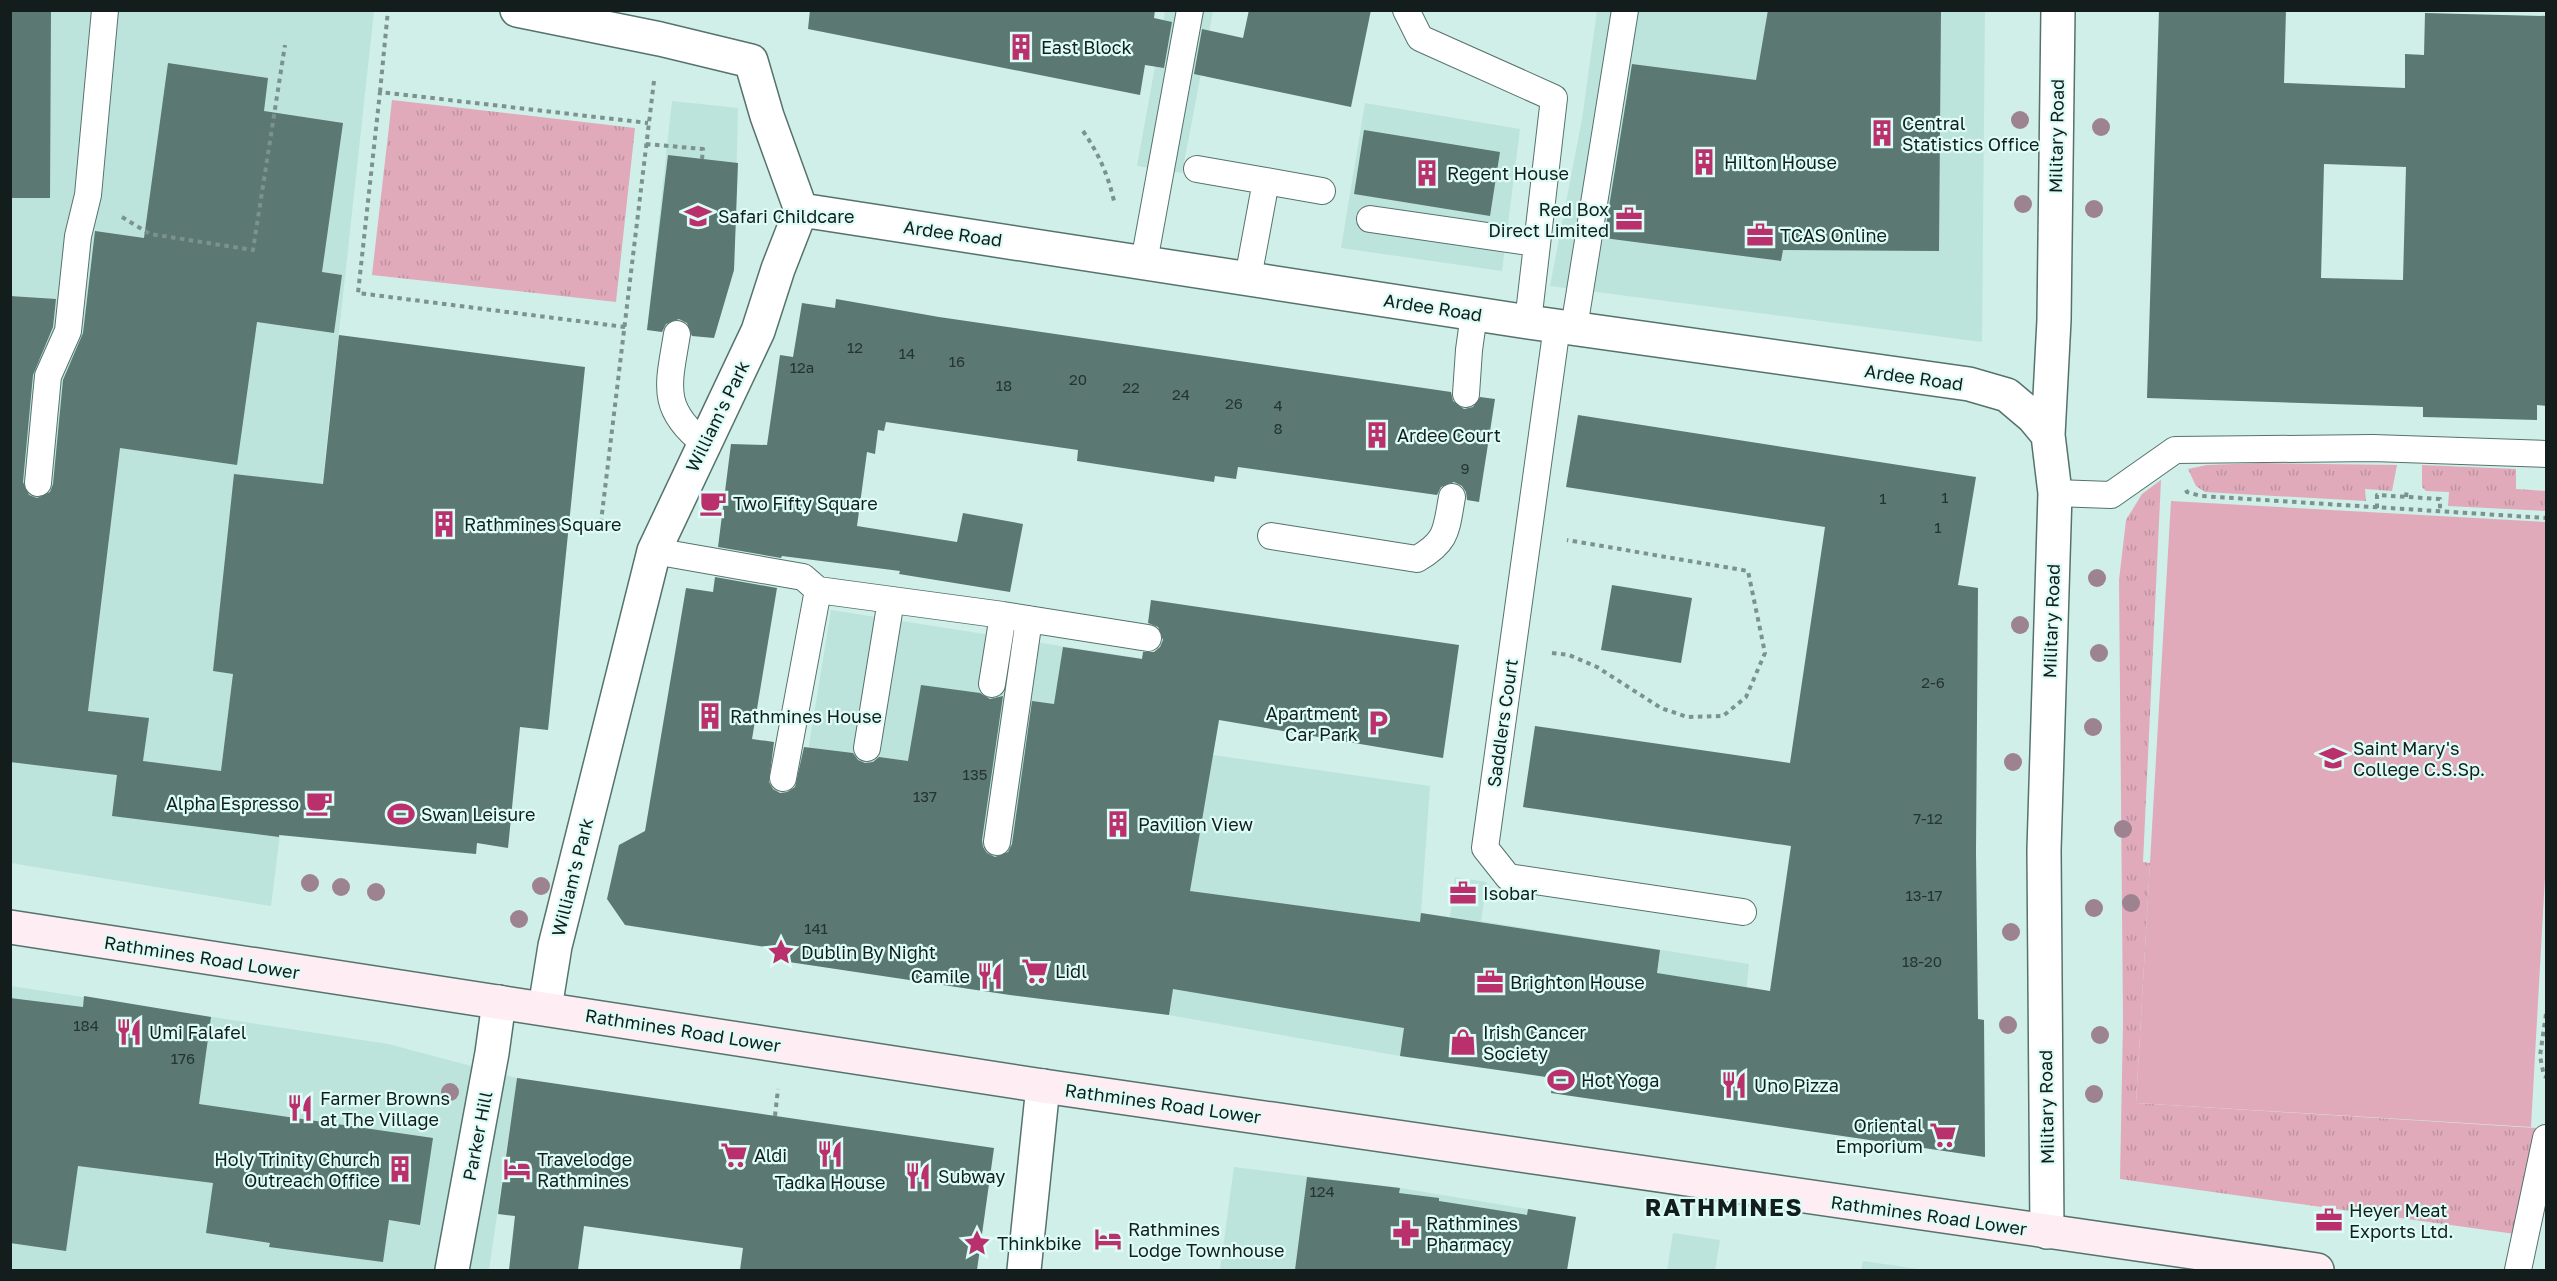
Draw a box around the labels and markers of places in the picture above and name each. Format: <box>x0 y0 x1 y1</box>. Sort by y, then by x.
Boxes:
building icon: East Block <box>1006 32 1036 62</box>
place label: East Block <box>1041 36 1132 58</box>
place label: Central Statistics Office <box>1902 112 2040 155</box>
building icon: Central Statistics Office <box>1867 118 1897 148</box>
building icon: Hilton House <box>1689 147 1719 177</box>
place label: Hilton House <box>1724 151 1837 173</box>
building icon: Regent House <box>1412 158 1442 188</box>
place label: Regent House <box>1447 162 1569 184</box>
place label: Red Box Direct Limited <box>1488 198 1609 241</box>
school or university icon: Safari Childcare <box>683 201 713 231</box>
office icon: Red Box Direct Limited <box>1614 204 1644 234</box>
place label: Safari Childcare <box>718 205 854 227</box>
office icon: TCAS Online <box>1745 220 1775 250</box>
place label: TCAS Online <box>1780 224 1887 246</box>
building icon: Ardee Court <box>1362 420 1392 450</box>
place label: Ardee Court <box>1397 424 1501 446</box>
cafe icon: Two Fifty Square <box>698 488 728 518</box>
place label: Two Fifty Square <box>733 492 878 514</box>
building icon: Rathmines Square <box>429 509 459 539</box>
place label: Rathmines Square <box>464 513 622 535</box>
building icon: Rathmines House <box>695 701 725 731</box>
place label: Apartment Car Park <box>1266 702 1358 745</box>
place label: Rathmines House <box>730 705 882 727</box>
parking icon: Apartment Car Park <box>1363 708 1393 738</box>
place label: Saint Mary's College C.S.Sp. <box>2353 737 2485 780</box>
school or university icon: Saint Mary's College C.S.Sp. <box>2318 743 2348 773</box>
cafe icon: Alpha Espresso <box>304 788 334 818</box>
place label: Alpha Espresso <box>166 792 299 814</box>
sports icon: Swan Leisure <box>386 799 416 829</box>
place label: Swan Leisure <box>421 803 535 825</box>
building icon: Pavilion View <box>1103 809 1133 839</box>
place label: Pavilion View <box>1138 813 1253 835</box>
office icon: Isobar <box>1448 878 1478 908</box>
place label: Isobar <box>1483 882 1537 904</box>
place icon: Dublin By Night <box>766 937 796 967</box>
place label: Dublin By Night <box>801 941 936 963</box>
supermarket icon: Lidl <box>1020 956 1050 986</box>
place label: Lidl <box>1055 960 1087 982</box>
restaurant icon: Camile <box>975 961 1005 991</box>
place label: Camile <box>911 965 970 987</box>
office icon: Brighton House <box>1475 967 1505 997</box>
place label: Brighton House <box>1510 971 1645 993</box>
restaurant icon: Umi Falafel <box>114 1017 144 1047</box>
place label: Umi Falafel <box>149 1021 247 1043</box>
place label: Irish Cancer Society <box>1483 1021 1586 1064</box>
shop icon: Irish Cancer Society <box>1448 1027 1478 1057</box>
sports icon: Hot Yoga <box>1546 1065 1576 1095</box>
place label: Hot Yoga <box>1581 1069 1659 1091</box>
restaurant icon: Uno Pizza <box>1719 1070 1749 1100</box>
place label: Uno Pizza <box>1754 1074 1839 1096</box>
place label: Farmer Browns at The Village <box>320 1087 450 1130</box>
restaurant icon: Farmer Browns at The Village <box>285 1093 315 1123</box>
place label: Oriental Emporium <box>1836 1114 1923 1157</box>
supermarket icon: Oriental Emporium <box>1928 1120 1958 1150</box>
restaurant icon: Tadka House <box>815 1139 845 1169</box>
supermarket icon: Aldi <box>719 1140 749 1170</box>
place label: Aldi <box>754 1144 787 1166</box>
place label: Holy Trinity Church Outreach Office <box>214 1148 380 1191</box>
place label: Travelodge Rathmines <box>537 1148 632 1191</box>
building icon: Holy Trinity Church Outreach Office <box>385 1154 415 1184</box>
hotel icon: Travelodge Rathmines <box>502 1154 532 1184</box>
restaurant icon: Subway <box>903 1161 933 1191</box>
place label: Subway <box>938 1165 1005 1187</box>
place label: Tadka House <box>775 1171 885 1193</box>
place label: Heyer Meat Exports Ltd. <box>2349 1199 2454 1242</box>
office icon: Heyer Meat Exports Ltd. <box>2314 1205 2344 1235</box>
place label: Rathmines Pharmacy <box>1426 1212 1518 1255</box>
place label: Rathmines Lodge Townhouse <box>1128 1218 1285 1261</box>
pharmacy icon: Rathmines Pharmacy <box>1391 1218 1421 1248</box>
hotel icon: Rathmines Lodge Townhouse <box>1093 1224 1123 1254</box>
place icon: Thinkbike <box>962 1228 992 1258</box>
place label: Thinkbike <box>997 1232 1081 1254</box>

